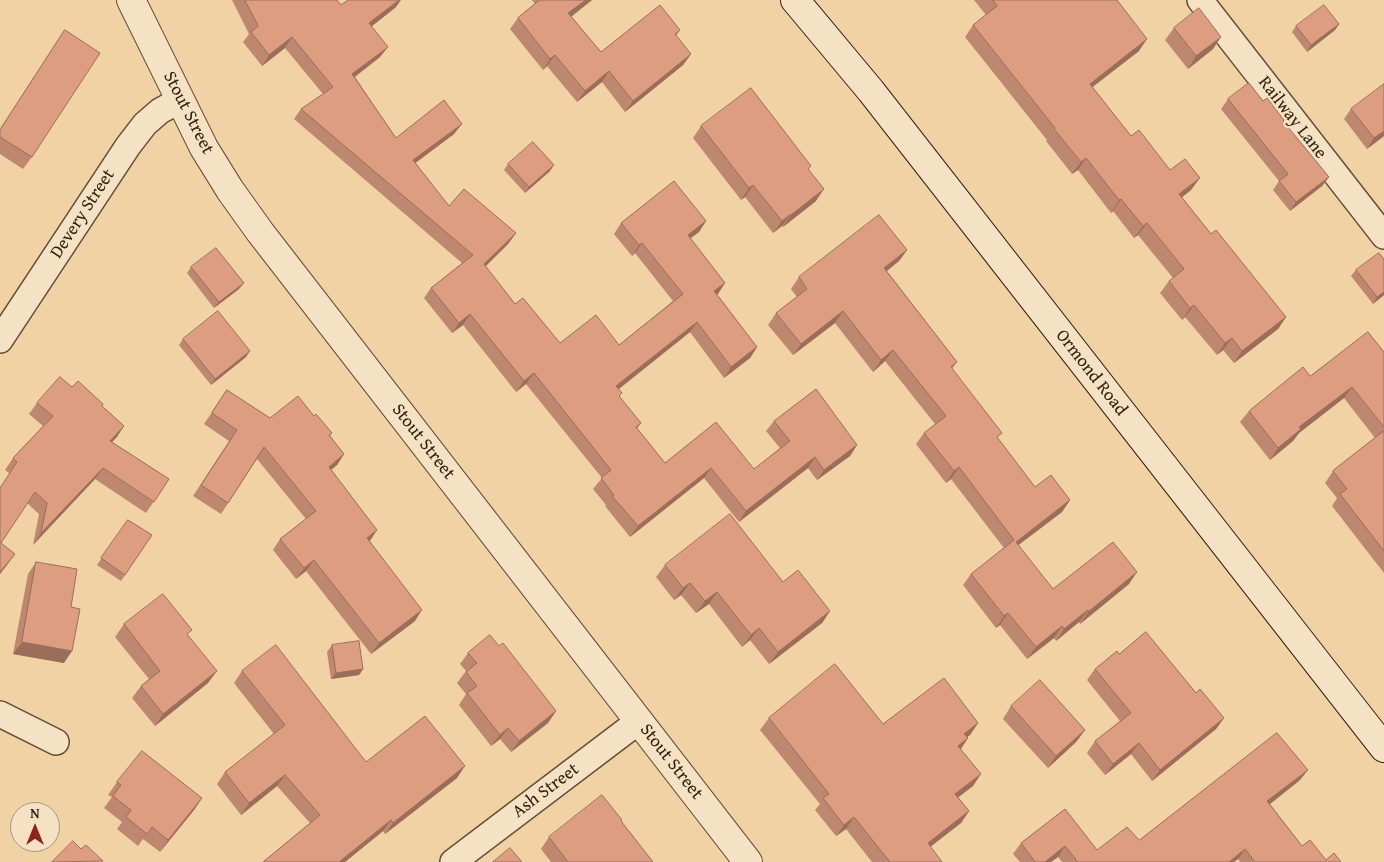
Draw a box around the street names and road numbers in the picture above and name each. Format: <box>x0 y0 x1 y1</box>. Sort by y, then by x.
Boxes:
street label: Stout Street <box>158 68 218 158</box>
street label: Railway Lane <box>1253 72 1331 164</box>
street label: Devery Street <box>46 165 120 263</box>
street label: Ormond Road <box>1051 326 1131 420</box>
street label: Stout Street <box>387 400 459 484</box>
street label: Stout Street <box>635 720 707 804</box>
street label: Ash Street <box>508 759 584 823</box>

